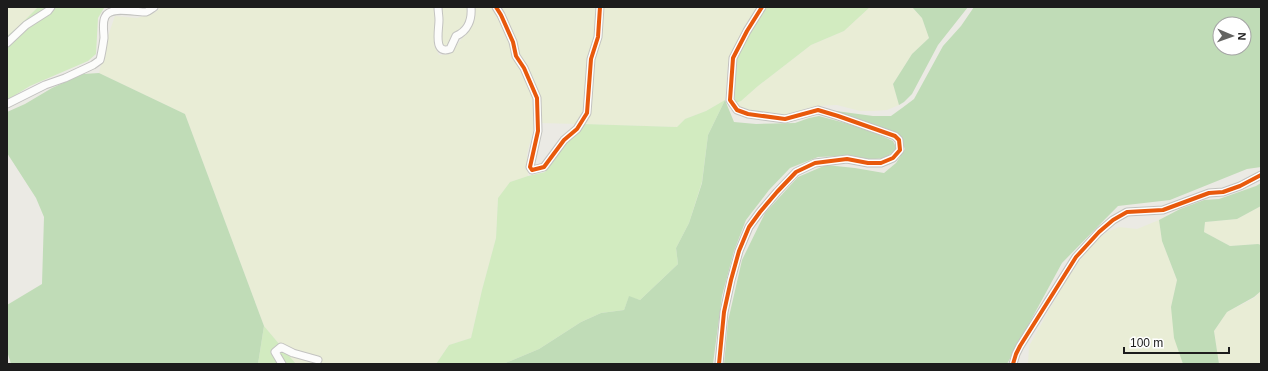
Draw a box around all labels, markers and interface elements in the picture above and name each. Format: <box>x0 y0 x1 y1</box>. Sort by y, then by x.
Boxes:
north arrow <box>1212 16 1252 56</box>
text: N <box>1236 32 1248 41</box>
scale bar <box>1124 329 1229 355</box>
text: 100 m <box>1130 336 1163 350</box>

